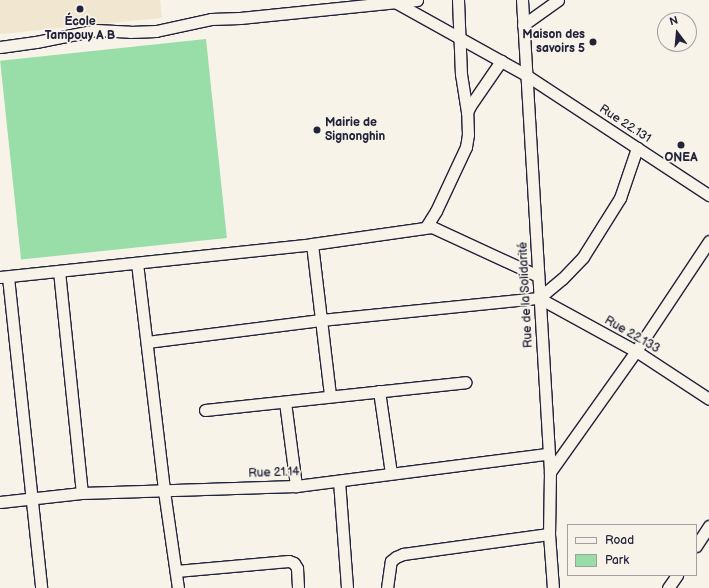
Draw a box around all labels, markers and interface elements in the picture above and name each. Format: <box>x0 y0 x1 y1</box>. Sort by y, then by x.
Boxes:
marker: École Tampouy A B <box>75 4 85 14</box>
north arrow <box>657 12 697 52</box>
text: N <box>668 14 680 28</box>
place label: École Tampouy A B <box>45 15 115 43</box>
place label: Maison des savoirs 5 <box>522 28 585 56</box>
marker: Maison des savoirs 5 <box>588 37 598 47</box>
street label: Rue 22.131 <box>596 102 654 146</box>
place label: Mairie de Signonghin <box>325 116 385 144</box>
marker: Mairie de Signonghin <box>312 125 322 135</box>
marker: ONEA <box>676 140 686 150</box>
place label: ONEA <box>665 151 697 165</box>
street label: Rue de la Solidarité <box>516 242 536 348</box>
street label: Rue 22.133 <box>602 313 662 357</box>
street label: Rue 21.14 <box>248 465 300 481</box>
legend <box>567 524 697 576</box>
text: Road <box>605 533 634 548</box>
text: Park <box>605 553 629 568</box>

